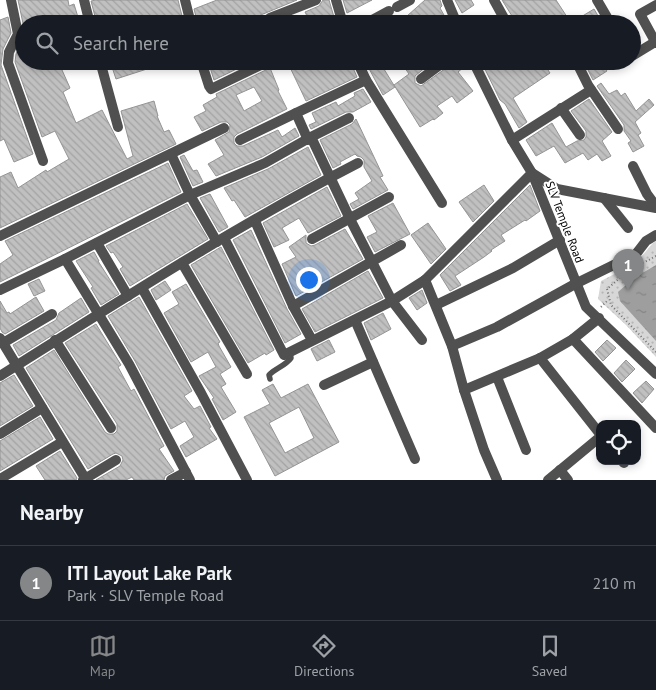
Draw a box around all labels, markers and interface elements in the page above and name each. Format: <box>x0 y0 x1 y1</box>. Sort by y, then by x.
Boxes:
search box <box>15 15 641 70</box>
icon: search <box>33 29 61 57</box>
text: Search here <box>73 31 169 55</box>
street label: SLV Temple Road <box>543 179 587 265</box>
pin: 1 <box>612 249 644 290</box>
your location <box>296 267 322 293</box>
map controls <box>596 420 641 465</box>
button: locate <box>596 420 641 465</box>
text: Nearby <box>20 499 83 526</box>
text: ITI Layout Lake Park <box>67 561 232 585</box>
text: 1 <box>31 573 41 593</box>
text: 210 m <box>593 573 636 593</box>
text: Park · SLV Temple Road <box>67 585 224 605</box>
tab: Map <box>89 632 117 680</box>
tab: Directions <box>294 632 354 680</box>
tab: Saved <box>532 632 567 680</box>

